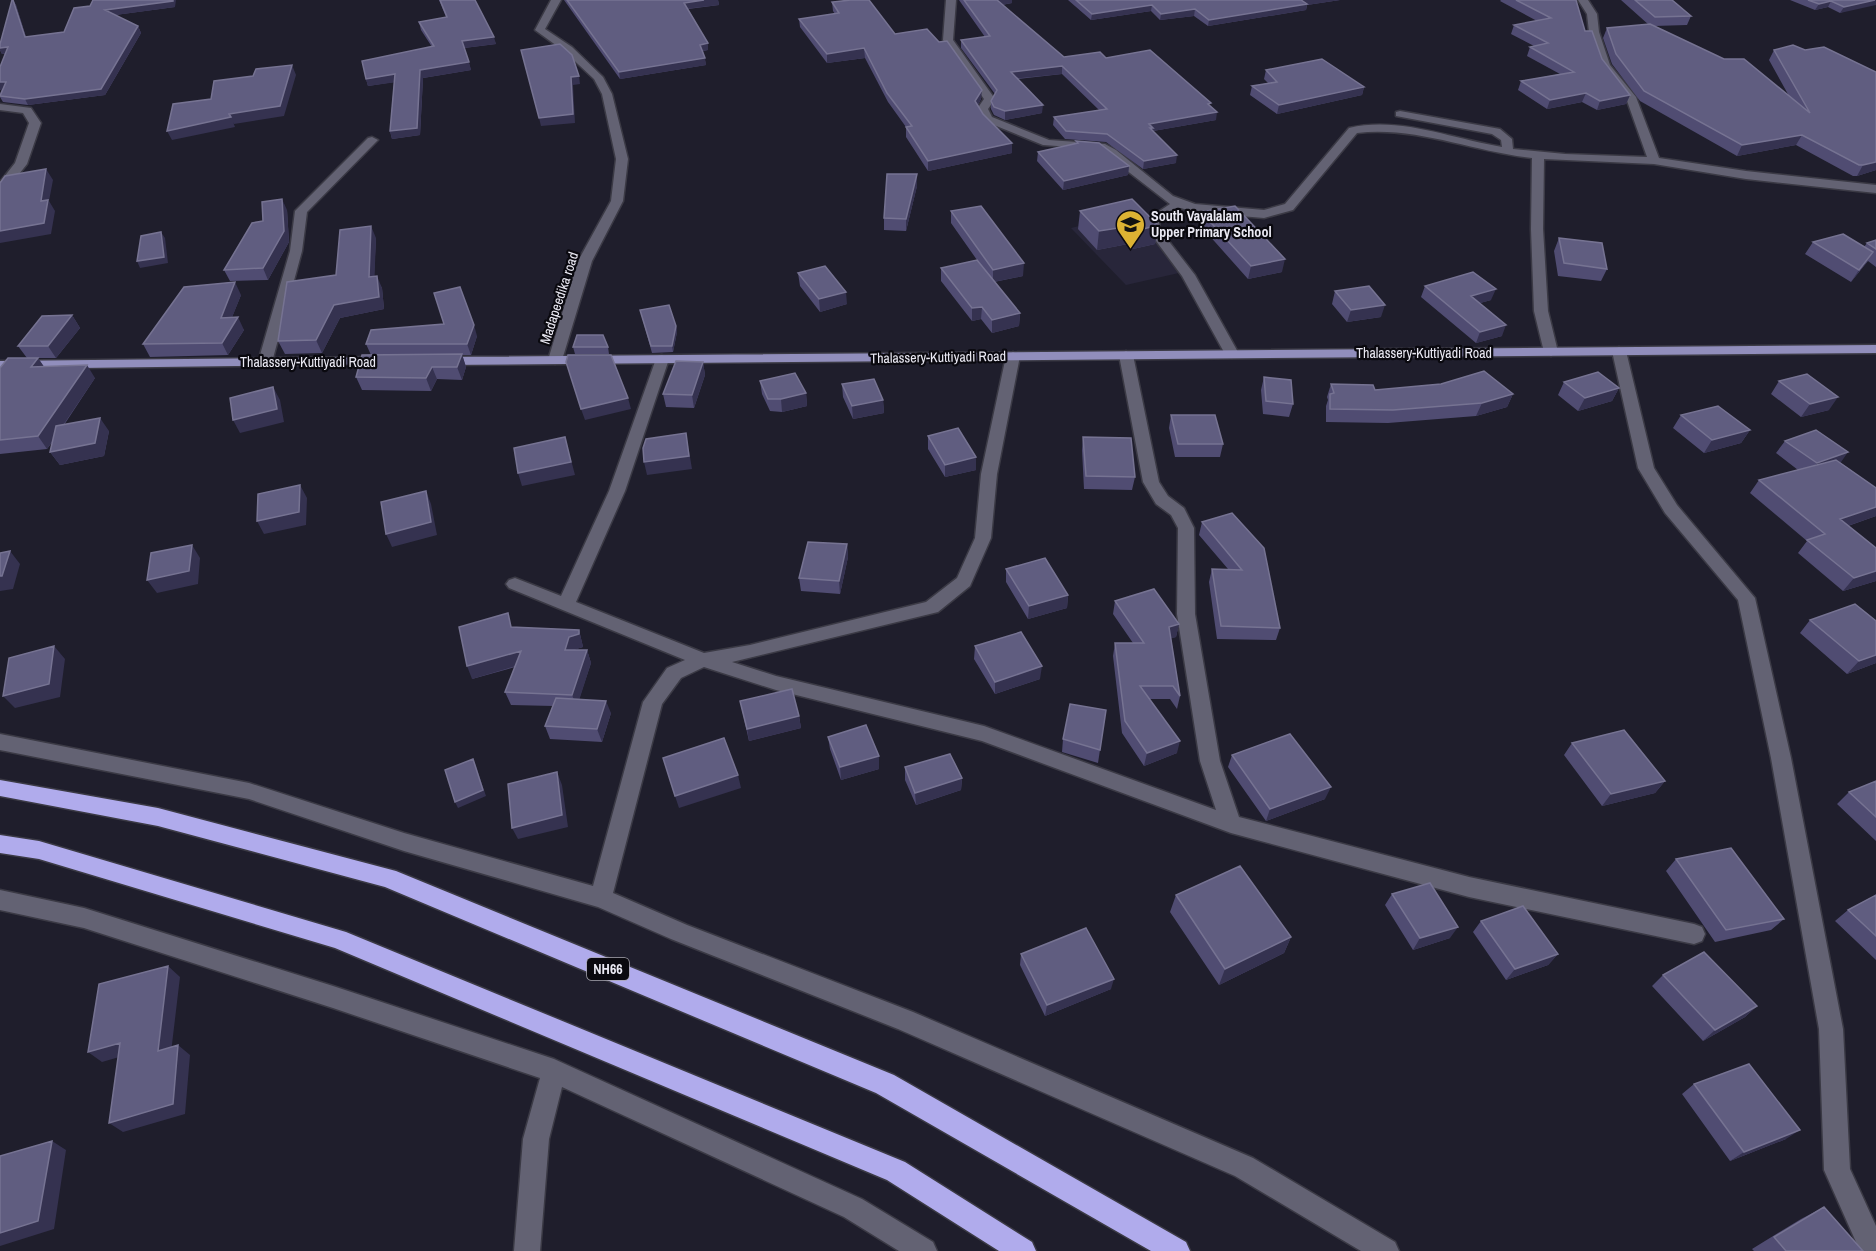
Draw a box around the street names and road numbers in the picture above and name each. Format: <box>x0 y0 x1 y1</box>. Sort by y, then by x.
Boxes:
street label: Madapeedika road <box>536 250 582 346</box>
street label: Thalassery-Kuttiyadi Road <box>1356 344 1492 362</box>
street label: Thalassery-Kuttiyadi Road <box>870 347 1006 367</box>
street label: Thalassery-Kuttiyadi Road <box>240 353 376 371</box>
road number: NH66 <box>587 958 629 980</box>

